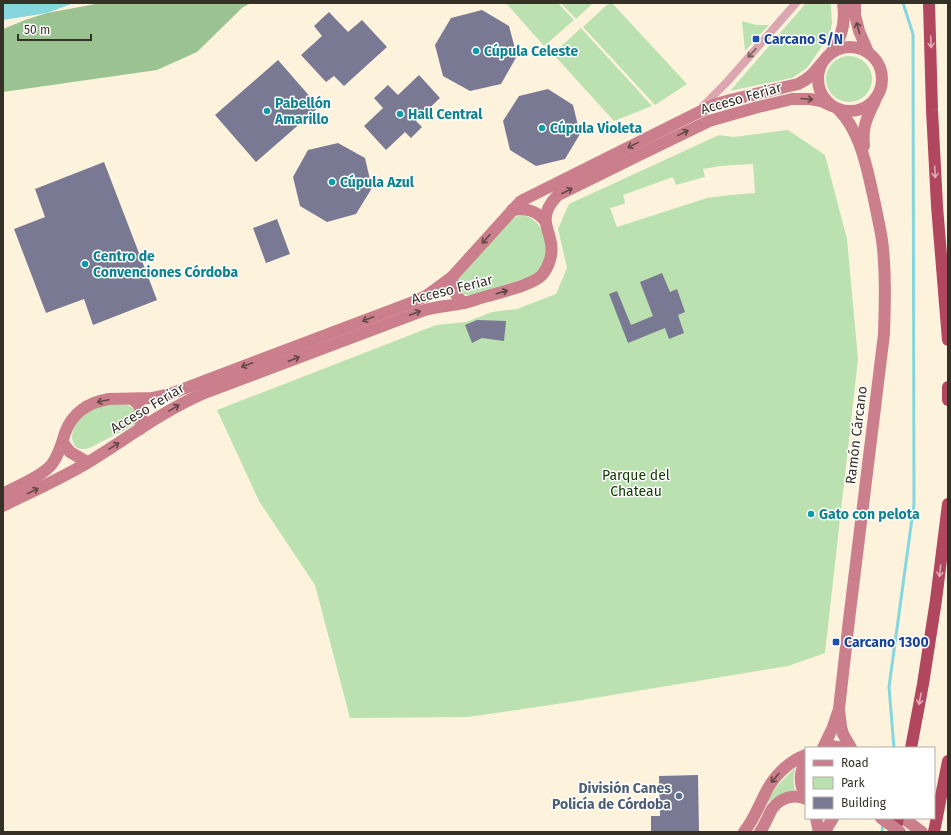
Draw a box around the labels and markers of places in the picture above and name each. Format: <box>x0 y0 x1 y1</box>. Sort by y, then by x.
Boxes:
place label: Carcano S/N <box>764 31 843 48</box>
marker: Carcano S/N <box>751 34 761 44</box>
place label: Cúpula Celeste <box>484 43 579 60</box>
marker: Cúpula Celeste <box>471 46 481 56</box>
place label: Pabellón Amarillo <box>274 95 331 128</box>
marker: Pabellón Amarillo <box>262 106 272 116</box>
place label: Hall Central <box>408 106 483 123</box>
marker: Hall Central <box>395 109 405 119</box>
place label: Cúpula Violeta <box>550 120 642 137</box>
marker: Cúpula Violeta <box>537 123 547 133</box>
place label: Cúpula Azul <box>340 174 415 191</box>
marker: Cúpula Azul <box>327 177 337 187</box>
place label: Centro de Convenciones Córdoba <box>93 248 238 281</box>
marker: Centro de Convenciones Córdoba <box>80 259 90 269</box>
place label: Gato con pelota <box>819 506 920 523</box>
marker: Gato con pelota <box>806 509 816 519</box>
place label: Carcano 1300 <box>844 634 929 651</box>
marker: Carcano 1300 <box>831 637 841 647</box>
place label: División Canes Policía de Córdoba <box>552 780 671 813</box>
marker: División Canes Policía de Córdoba <box>674 791 684 801</box>

